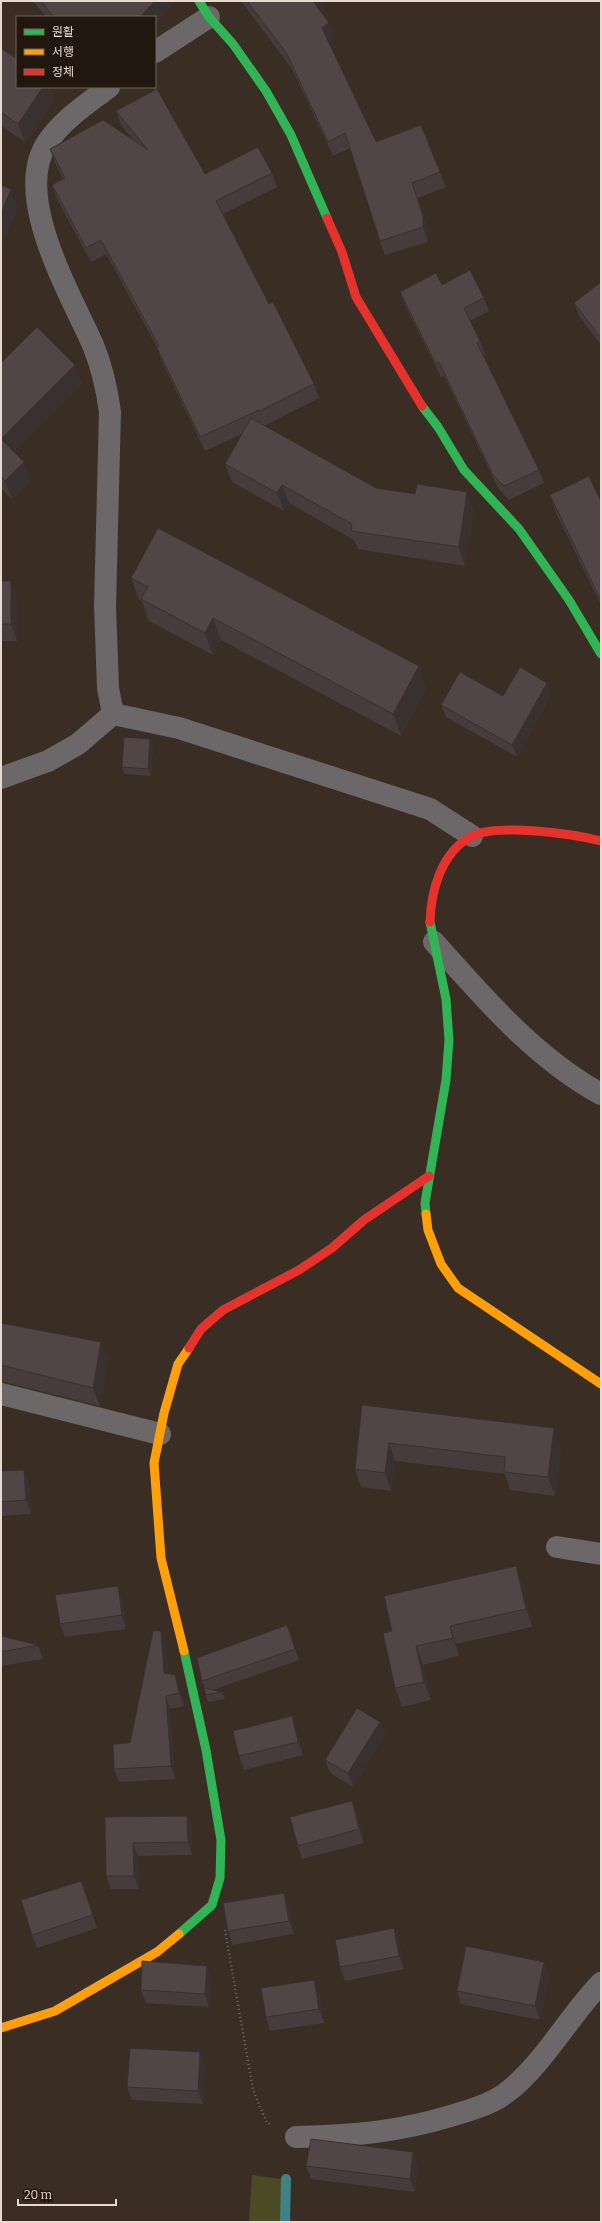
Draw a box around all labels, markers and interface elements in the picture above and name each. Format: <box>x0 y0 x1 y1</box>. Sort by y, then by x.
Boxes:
legend <box>16 16 156 88</box>
text: 원활 <box>52 25 74 39</box>
text: 서행 <box>52 45 74 59</box>
text: 정체 <box>52 65 74 79</box>
scale bar <box>18 2181 116 2207</box>
text: 20 m <box>24 2188 53 2202</box>

